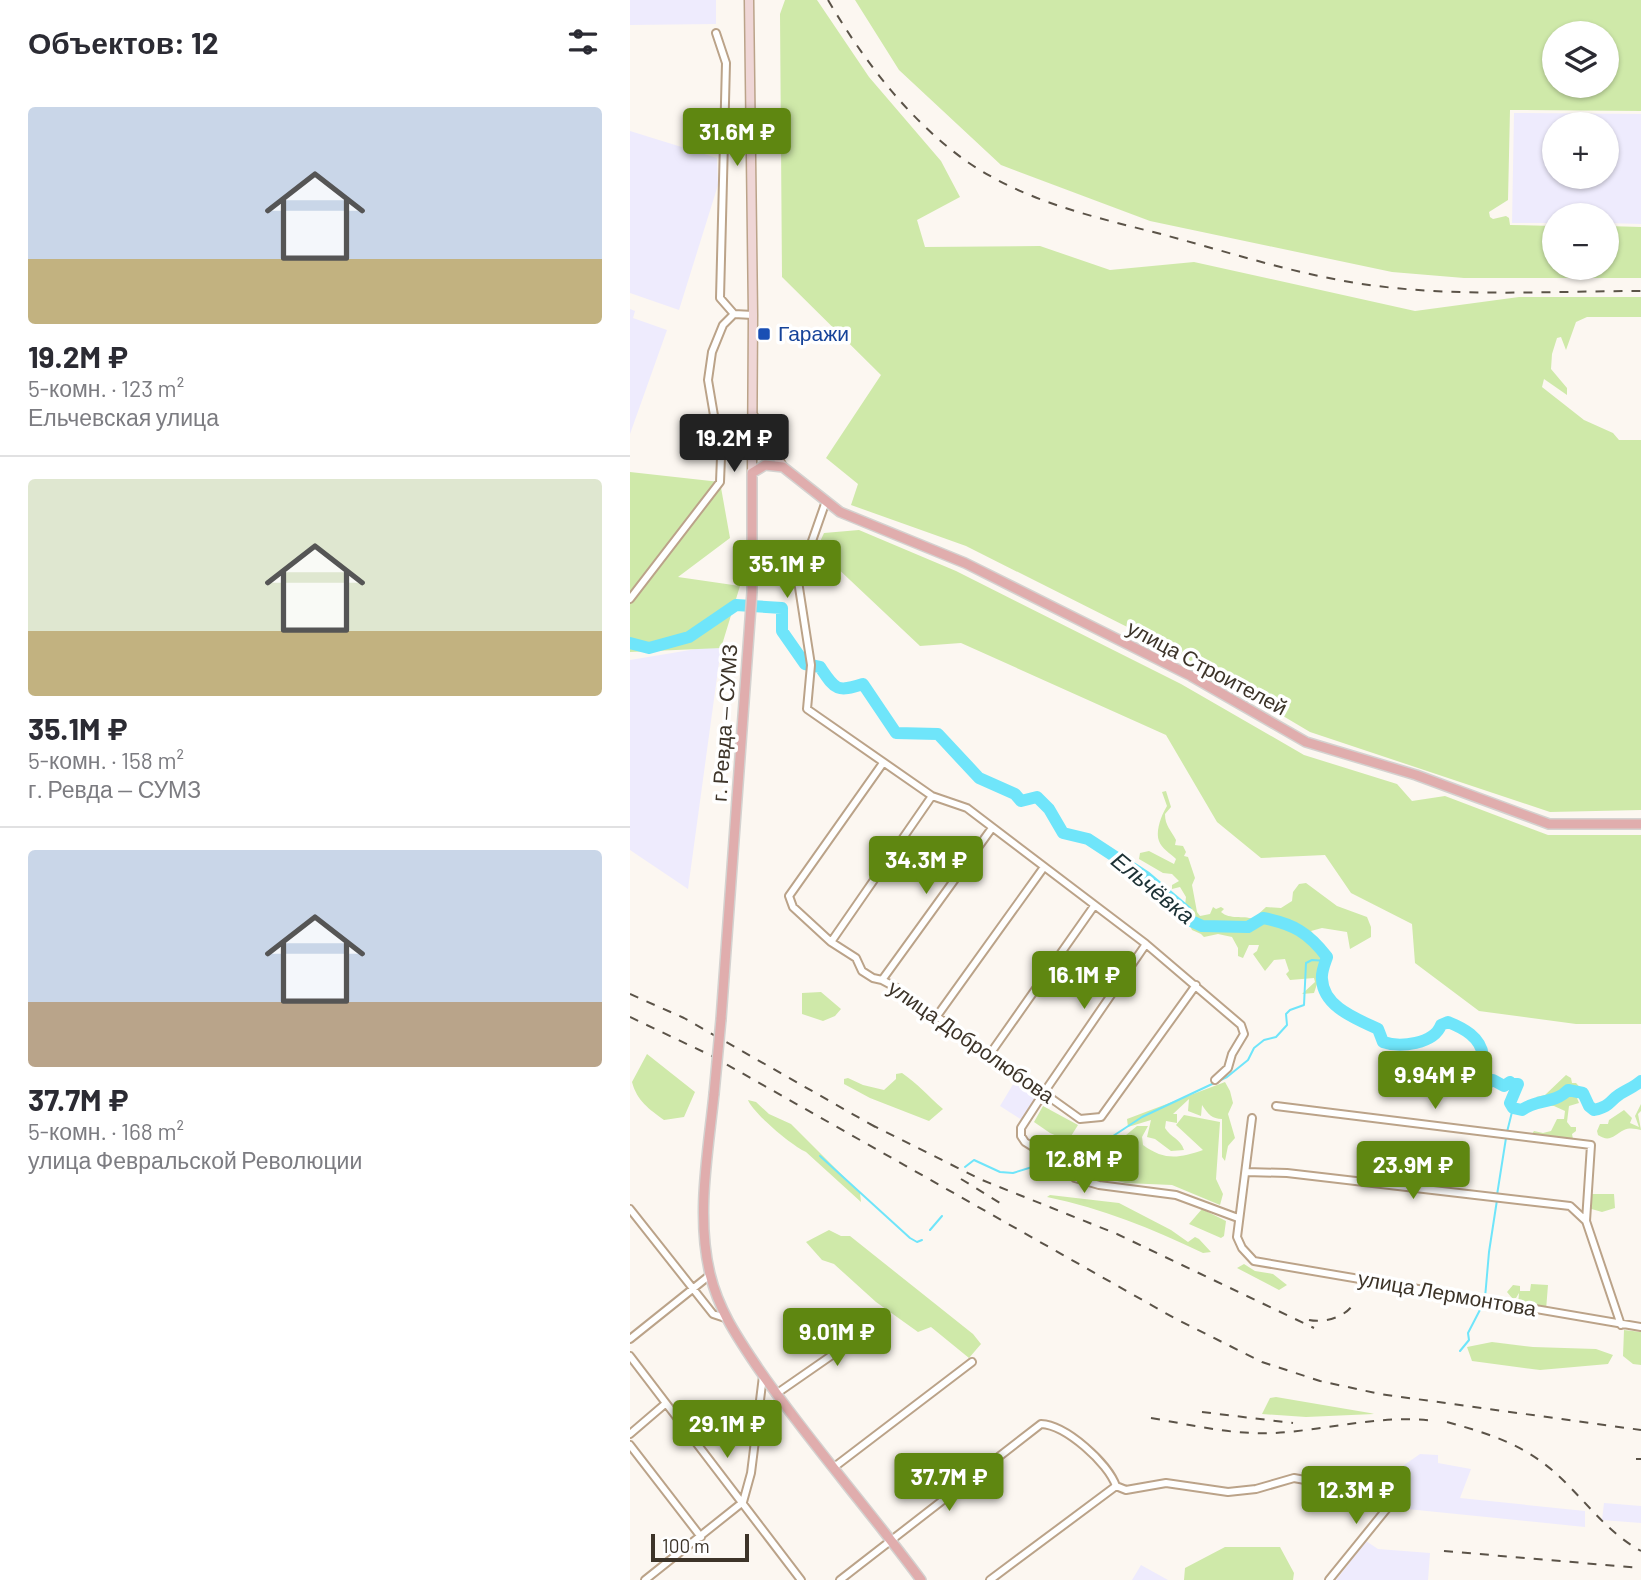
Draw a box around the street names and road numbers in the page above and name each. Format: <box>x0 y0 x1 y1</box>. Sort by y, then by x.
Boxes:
street label: улица Строителей <box>1123 614 1292 719</box>
street label: г. Ревда — СУМЗ <box>706 643 741 803</box>
street label: улица Добролюбова <box>884 974 1060 1108</box>
street label: улица Лермонтова <box>1356 1265 1539 1321</box>

